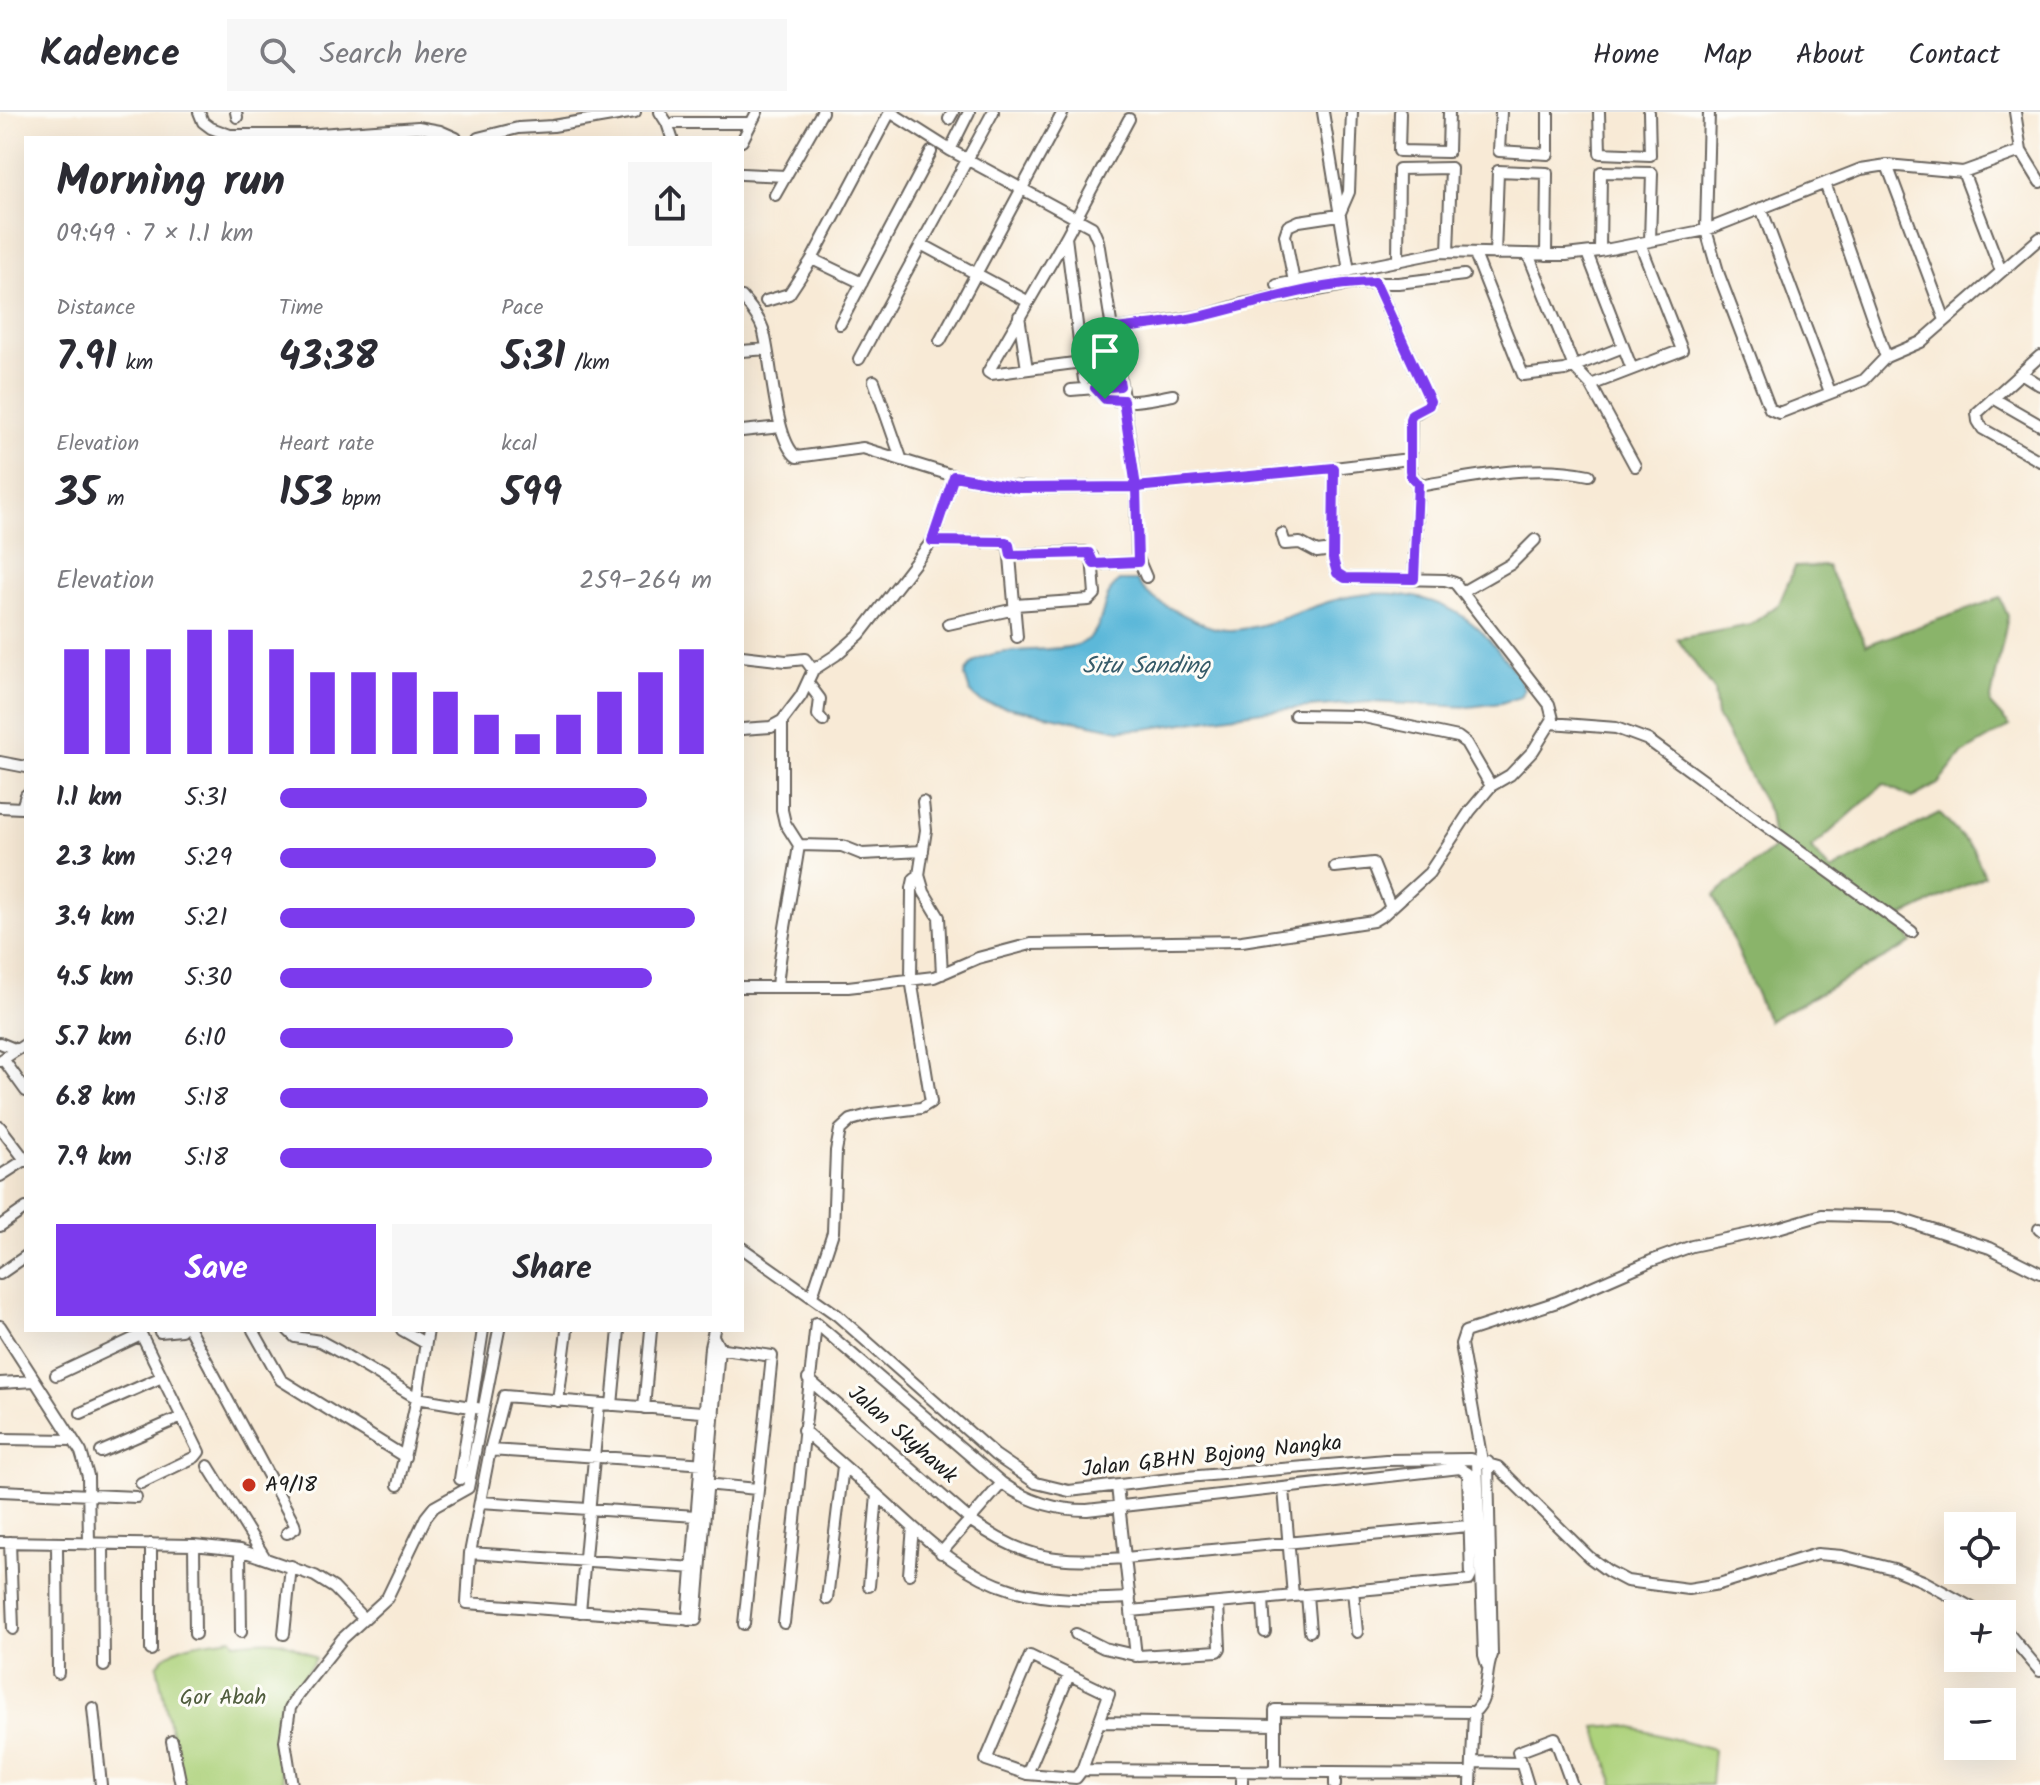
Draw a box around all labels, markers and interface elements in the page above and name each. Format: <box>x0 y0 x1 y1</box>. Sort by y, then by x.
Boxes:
search box <box>227 19 787 91</box>
text: Kadence <box>40 25 179 85</box>
text: Search here <box>319 31 467 79</box>
icon: search <box>255 33 299 77</box>
text: Home <box>1593 33 1659 78</box>
text: Map <box>1703 33 1752 78</box>
text: About <box>1796 33 1864 78</box>
text: Contact <box>1908 33 2000 78</box>
text: Morning run <box>56 148 285 218</box>
button: share <box>628 162 712 246</box>
text: 09:49 · 7 × 1.1 km <box>56 213 253 255</box>
text: Distance <box>56 291 135 326</box>
text: Time <box>279 291 323 326</box>
text: Pace <box>501 291 543 326</box>
pin <box>1071 317 1139 399</box>
text: 7.91 <box>56 326 117 390</box>
text: 43:38 <box>279 326 378 390</box>
text: 5:31 <box>501 326 565 390</box>
icon: arrive <box>1083 329 1127 373</box>
text: km <box>117 346 153 381</box>
text: /km <box>565 346 610 381</box>
text: Elevation <box>56 427 139 462</box>
text: Heart rate <box>279 427 374 462</box>
text: kcal <box>501 427 537 462</box>
text: 35 <box>56 462 98 526</box>
text: 153 <box>279 462 333 526</box>
text: 599 <box>501 462 562 526</box>
text: m <box>98 482 124 517</box>
text: bpm <box>333 482 381 517</box>
text: Elevation <box>56 560 154 602</box>
text: 259–264 m <box>579 560 712 602</box>
water label: Situ Sanding <box>1082 647 1211 686</box>
text: 1.1 km <box>56 777 122 819</box>
text: 5:31 <box>184 777 227 819</box>
text: 2.3 km <box>56 837 136 879</box>
text: 5:29 <box>184 837 232 879</box>
text: 3.4 km <box>56 897 135 939</box>
text: 5:21 <box>184 897 228 939</box>
text: 4.5 km <box>56 957 134 999</box>
text: 5:30 <box>184 957 232 999</box>
text: 5.7 km <box>56 1017 132 1059</box>
text: 6:10 <box>184 1017 226 1059</box>
text: 6.8 km <box>56 1077 136 1119</box>
text: 5:18 <box>184 1077 228 1119</box>
text: 7.9 km <box>56 1137 132 1179</box>
text: 5:18 <box>184 1137 228 1179</box>
button: Save <box>56 1224 376 1316</box>
button: Share <box>392 1224 712 1316</box>
street label: Jalan Skyhawk <box>839 1377 965 1493</box>
street label: Jalan GBHN Bojong Nangka <box>1080 1426 1344 1488</box>
place label: A9/18 <box>265 1468 318 1503</box>
marker: A9/18 <box>240 1476 258 1494</box>
map controls <box>1944 1512 2016 1760</box>
button: locate <box>1944 1512 2016 1584</box>
button: + <box>1944 1600 2016 1672</box>
park label: Gor Abah <box>180 1681 266 1716</box>
button: − <box>1944 1688 2016 1760</box>

